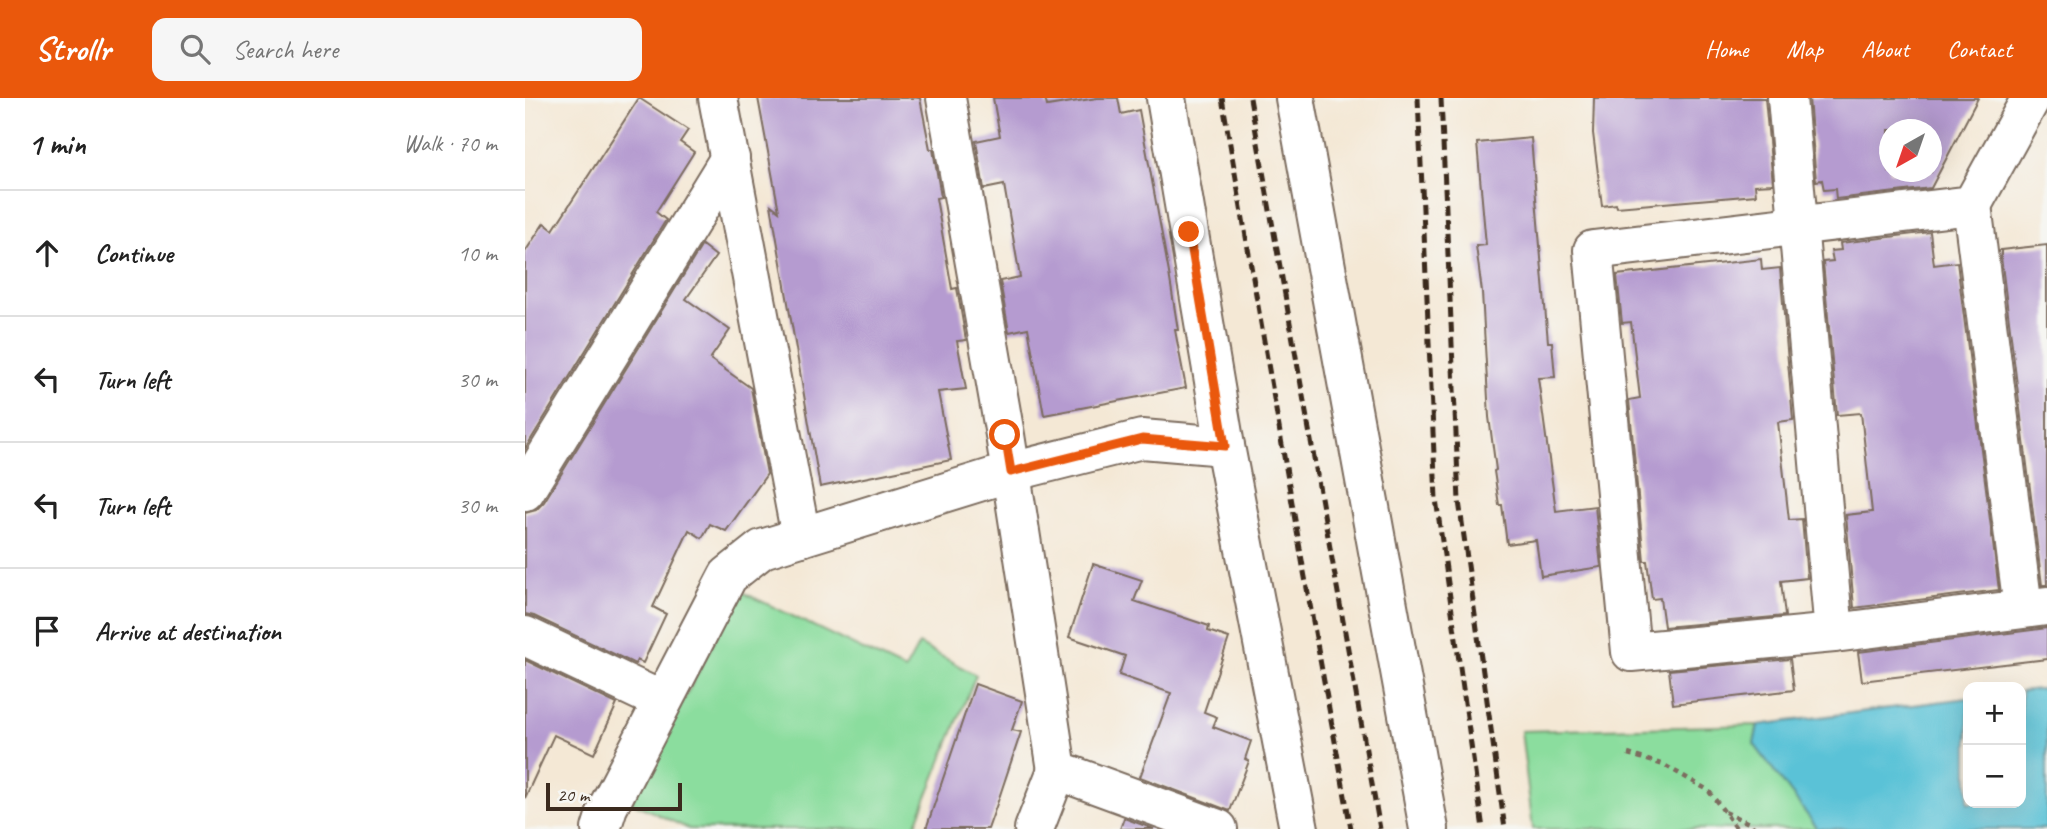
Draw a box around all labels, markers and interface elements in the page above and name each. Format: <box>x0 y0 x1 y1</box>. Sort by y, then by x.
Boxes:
search box <box>152 18 642 81</box>
text: Strollr <box>35 28 110 70</box>
icon: search <box>176 30 214 68</box>
text: Search here <box>232 33 338 66</box>
text: Home <box>1705 34 1748 64</box>
text: Map <box>1786 34 1823 64</box>
text: About <box>1861 34 1909 64</box>
text: Contact <box>1947 34 2012 64</box>
north arrow <box>1879 119 1942 182</box>
text: 1 min <box>28 125 85 163</box>
text: Walk · 70 m <box>404 129 497 158</box>
route end <box>1173 216 1204 247</box>
icon: ahead <box>28 234 66 272</box>
text: Continue <box>95 237 173 270</box>
text: 10 m <box>458 239 497 268</box>
icon: left <box>28 360 66 398</box>
text: Turn left <box>95 363 170 396</box>
text: 30 m <box>458 365 497 394</box>
route start <box>989 419 1020 450</box>
icon: left <box>28 486 66 524</box>
text: Turn left <box>95 489 170 522</box>
text: 30 m <box>458 491 497 520</box>
icon: arrive <box>28 612 66 650</box>
text: Arrive at destination <box>95 615 281 648</box>
map controls <box>1963 682 2026 808</box>
button: + <box>1963 682 2026 745</box>
button: − <box>1963 745 2026 808</box>
scale bar <box>546 780 683 812</box>
text: 20 m <box>557 783 589 807</box>

